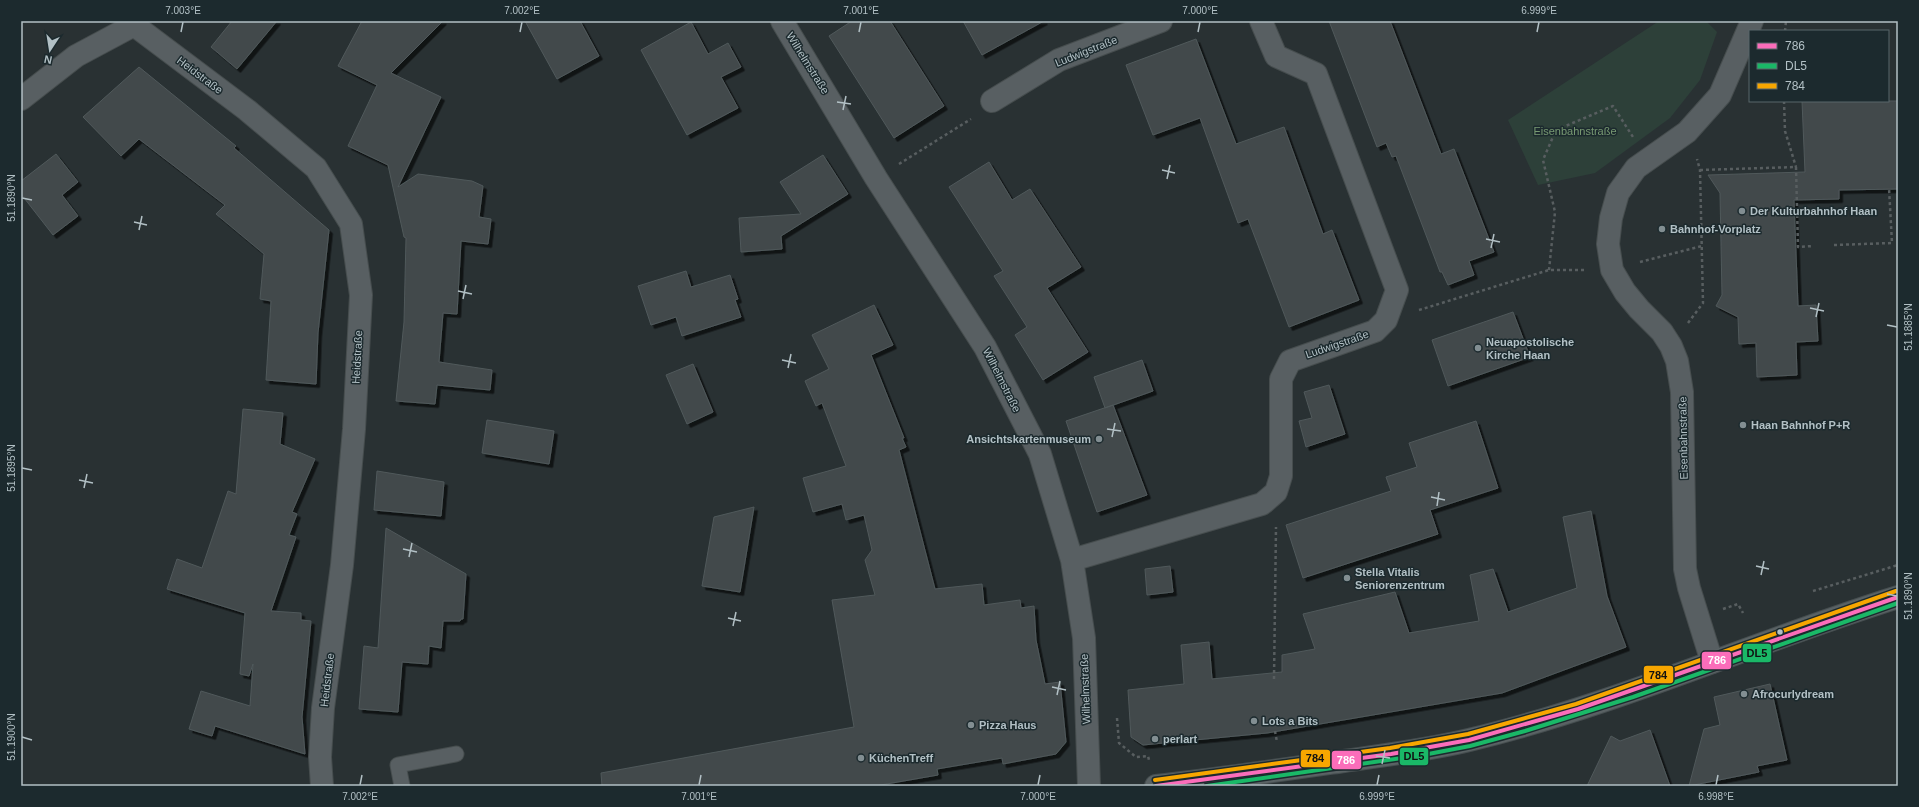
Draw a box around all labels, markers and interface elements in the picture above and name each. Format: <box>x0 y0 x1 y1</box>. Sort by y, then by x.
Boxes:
text: 7.003°E <box>165 5 201 16</box>
text: 7.002°E <box>504 5 540 16</box>
text: 7.001°E <box>843 5 879 16</box>
text: 7.000°E <box>1182 5 1218 16</box>
text: 6.999°E <box>1521 5 1557 16</box>
north arrow <box>30 30 70 70</box>
street label: Wilhelmstraße <box>784 30 832 96</box>
legend <box>1749 30 1889 102</box>
street label: Ludwigstraße <box>1053 33 1119 69</box>
text: 786 <box>1785 39 1805 53</box>
text: N <box>43 53 53 66</box>
street label: Heidstraße <box>175 54 225 96</box>
text: DL5 <box>1785 59 1807 73</box>
text: 784 <box>1785 79 1805 93</box>
park label: Eisenbahnstraße <box>1533 125 1617 137</box>
text: 51.1890°N <box>6 174 17 222</box>
place label: Der Kulturbahnhof Haan <box>1750 205 1877 217</box>
marker: Der Kulturbahnhof Haan <box>1737 206 1747 216</box>
place label: Bahnhof-Vorplatz <box>1670 223 1761 235</box>
marker: Bahnhof-Vorplatz <box>1657 224 1667 234</box>
text: 51.1885°N <box>1903 303 1914 351</box>
street label: Ludwigstraße <box>1304 328 1370 360</box>
street label: Heidstraße <box>350 330 364 384</box>
place label: Neuapostolische Kirche Haan <box>1486 336 1574 361</box>
marker: Neuapostolische Kirche Haan <box>1473 343 1483 353</box>
street label: Wilhelmstraße <box>981 346 1023 414</box>
street label: Eisenbahnstraße <box>1676 396 1690 480</box>
place label: Haan Bahnhof P+R <box>1751 419 1850 431</box>
marker: Haan Bahnhof P+R <box>1738 420 1748 430</box>
place label: Ansichtskartenmuseum <box>966 433 1091 445</box>
marker: Ansichtskartenmuseum <box>1094 434 1104 444</box>
text: 51.1895°N <box>6 444 17 492</box>
place label: Stella Vitalis Seniorenzentrum <box>1355 566 1445 591</box>
text: 51.1890°N <box>1903 572 1914 620</box>
marker: Stella Vitalis Seniorenzentrum <box>1342 573 1352 583</box>
unlabelled marker <box>1775 627 1785 637</box>
line badge: DL5 <box>1742 643 1772 663</box>
text: DL5 <box>1747 647 1767 659</box>
line badge: 786 <box>1701 651 1732 670</box>
street label: Heidstraße <box>318 653 336 707</box>
street label: Wilhelmstraße <box>1078 654 1092 724</box>
text: 786 <box>1708 654 1726 666</box>
line badge: 784 <box>1643 665 1674 684</box>
text: 784 <box>1649 669 1668 681</box>
place label: Afrocurlydream <box>1752 688 1834 700</box>
marker: Afrocurlydream <box>1739 689 1749 699</box>
text: 51.1900°N <box>6 713 17 761</box>
place label: Lots a Bits <box>1262 715 1318 727</box>
marker: Lots a Bits <box>1249 716 1259 726</box>
place label: Pizza Haus <box>979 719 1036 731</box>
marker: Pizza Haus <box>966 720 976 730</box>
place label: perlart <box>1163 733 1198 745</box>
marker: perlart <box>1150 734 1160 744</box>
line badge: DL5 <box>1399 747 1429 766</box>
line badge: 784 <box>1300 749 1331 768</box>
line badge: 786 <box>1331 750 1362 770</box>
text: DL5 <box>1404 750 1424 762</box>
place label: KüchenTreff <box>869 752 934 764</box>
text: 784 <box>1306 752 1325 764</box>
marker: KüchenTreff <box>856 753 866 763</box>
text: 786 <box>1337 754 1355 766</box>
text: 7.002°E <box>342 791 378 802</box>
text: 7.001°E <box>681 791 717 802</box>
text: 7.000°E <box>1020 791 1056 802</box>
text: 6.999°E <box>1359 791 1395 802</box>
text: 6.998°E <box>1698 791 1734 802</box>

